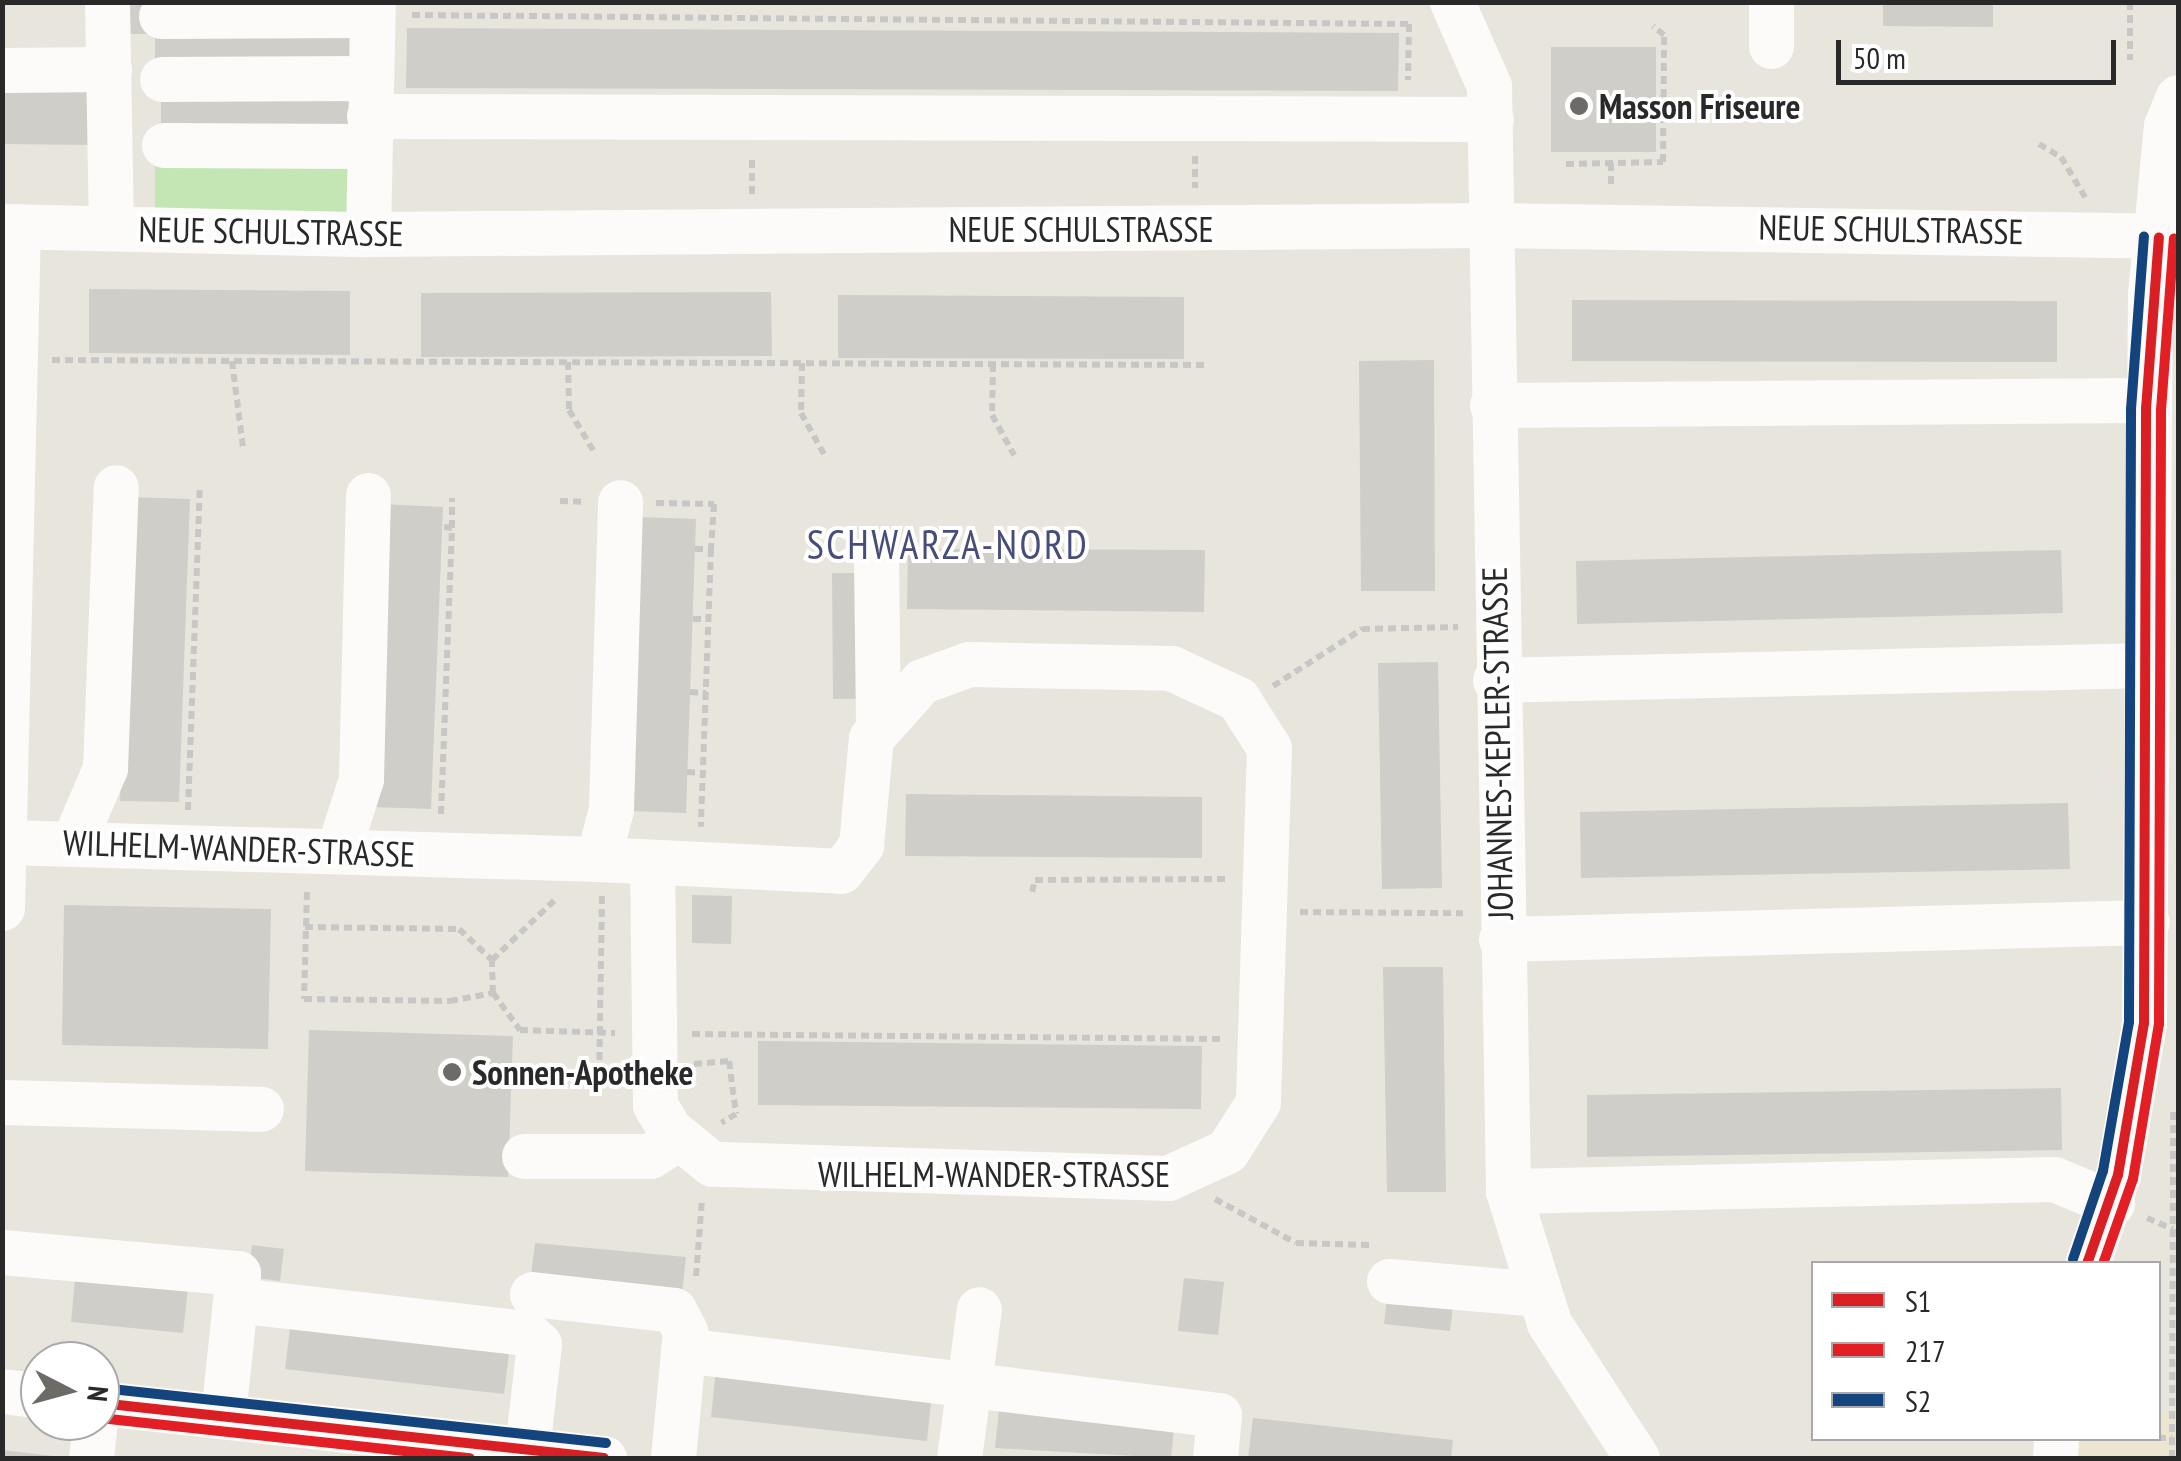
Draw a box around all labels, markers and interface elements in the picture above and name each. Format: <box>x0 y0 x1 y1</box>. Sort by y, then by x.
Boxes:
scale bar <box>1841 20 2121 82</box>
text: 50 m <box>1853 38 1906 77</box>
place label: Masson Friseure <box>1599 85 1801 127</box>
marker: Masson Friseure <box>1568 95 1590 117</box>
street label: NEUE SCHULSTRASSE <box>1758 206 2024 252</box>
street label: NEUE SCHULSTRASSE <box>138 208 404 254</box>
street label: NEUE SCHULSTRASSE <box>948 208 1214 250</box>
district label: SCHWARZA-NORD <box>807 520 1089 568</box>
street label: JOHANNES-KEPLER-STRASSE <box>1473 566 1521 920</box>
street label: WILHELM-WANDER-STRASSE <box>62 821 416 875</box>
place label: Sonnen-Apotheke <box>472 1051 693 1093</box>
marker: Sonnen-Apotheke <box>441 1061 463 1083</box>
street label: WILHELM-WANDER-STRASSE <box>818 1153 1170 1195</box>
legend <box>1811 1261 2161 1441</box>
text: S1 <box>1905 1281 1931 1320</box>
text: 217 <box>1905 1331 1946 1370</box>
north arrow <box>20 1341 120 1441</box>
text: S2 <box>1905 1381 1931 1420</box>
text: N <box>79 1385 118 1403</box>

